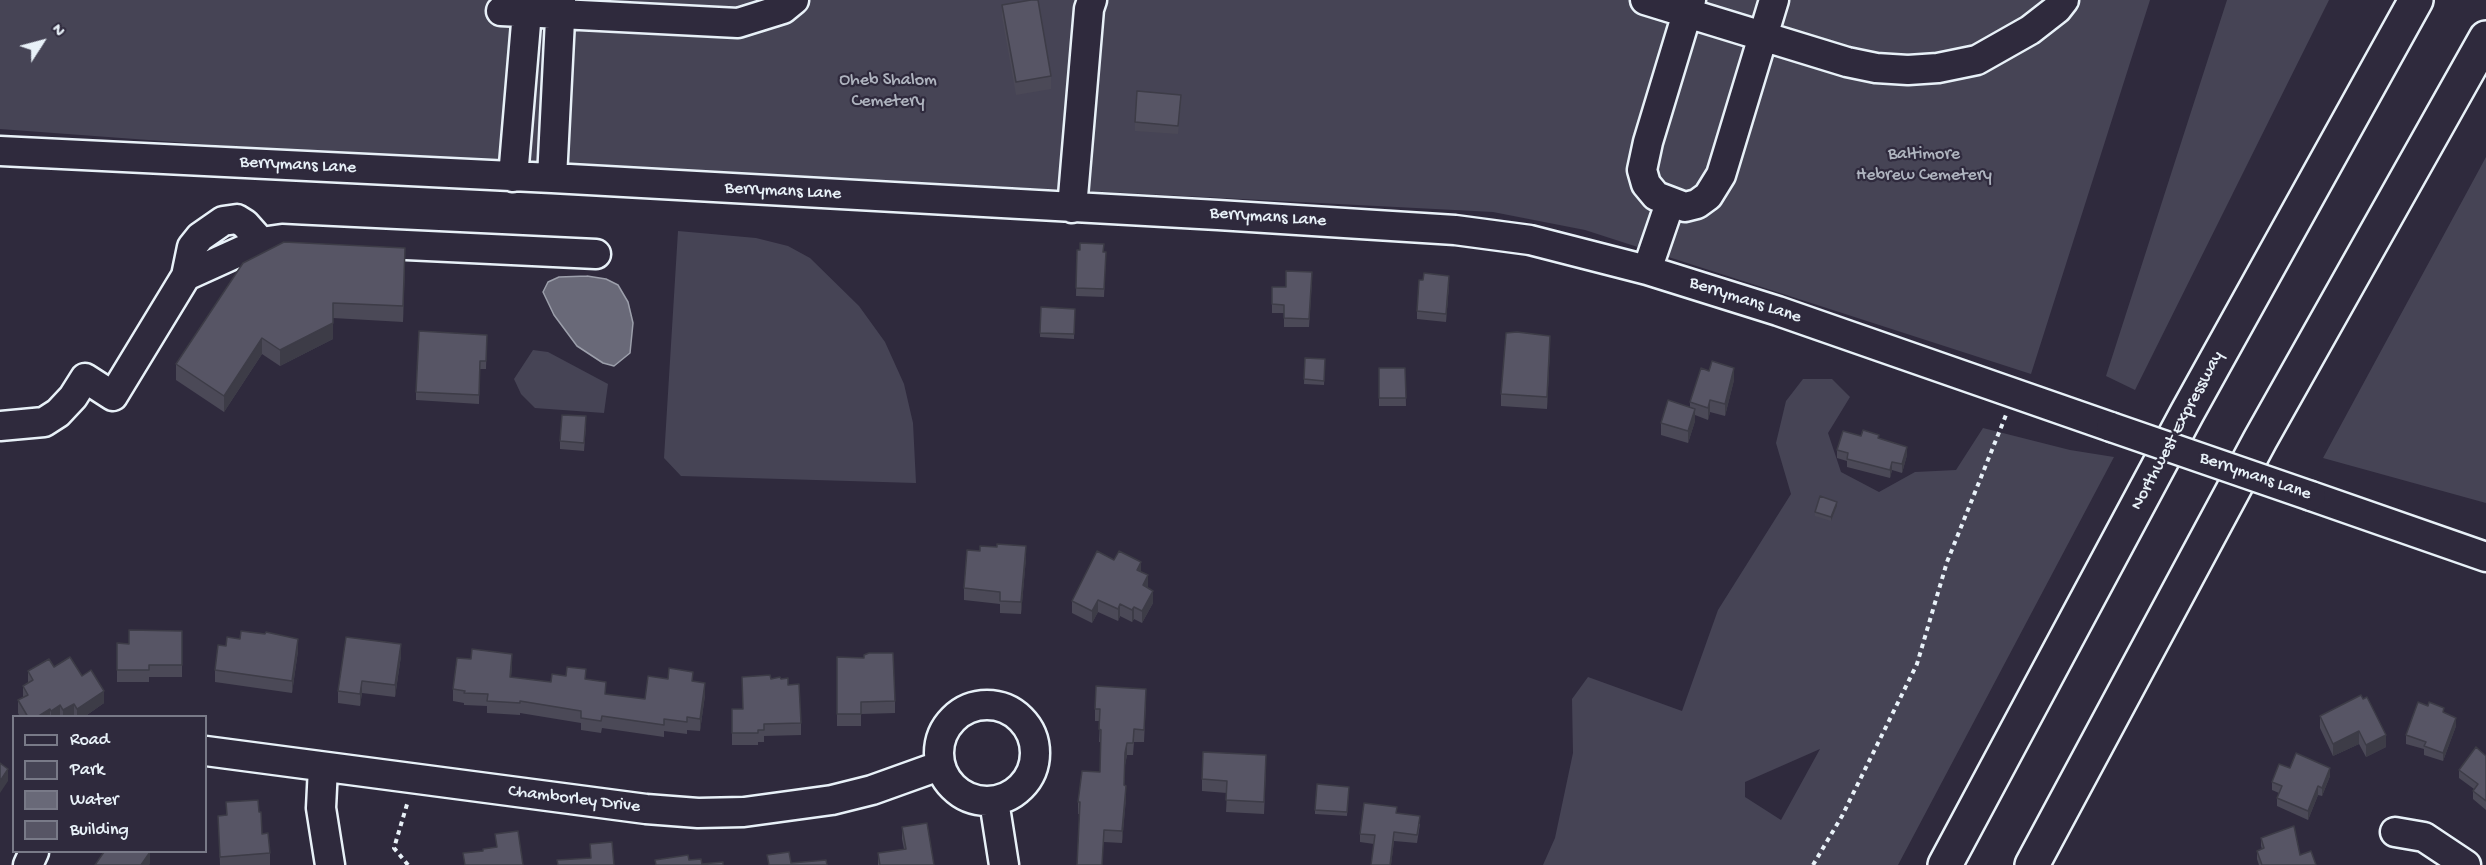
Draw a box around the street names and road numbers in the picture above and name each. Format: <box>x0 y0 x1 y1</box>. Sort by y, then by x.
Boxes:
street label: Berrymans Lane <box>239 152 357 180</box>
street label: Berrymans Lane <box>724 178 842 206</box>
street label: Berrymans Lane <box>1209 203 1327 233</box>
street label: Berrymans Lane <box>1686 273 1804 329</box>
street label: Northwest Expressway <box>2127 348 2229 514</box>
street label: Berrymans Lane <box>2196 448 2314 506</box>
street label: Chamborley Drive <box>507 781 641 819</box>

